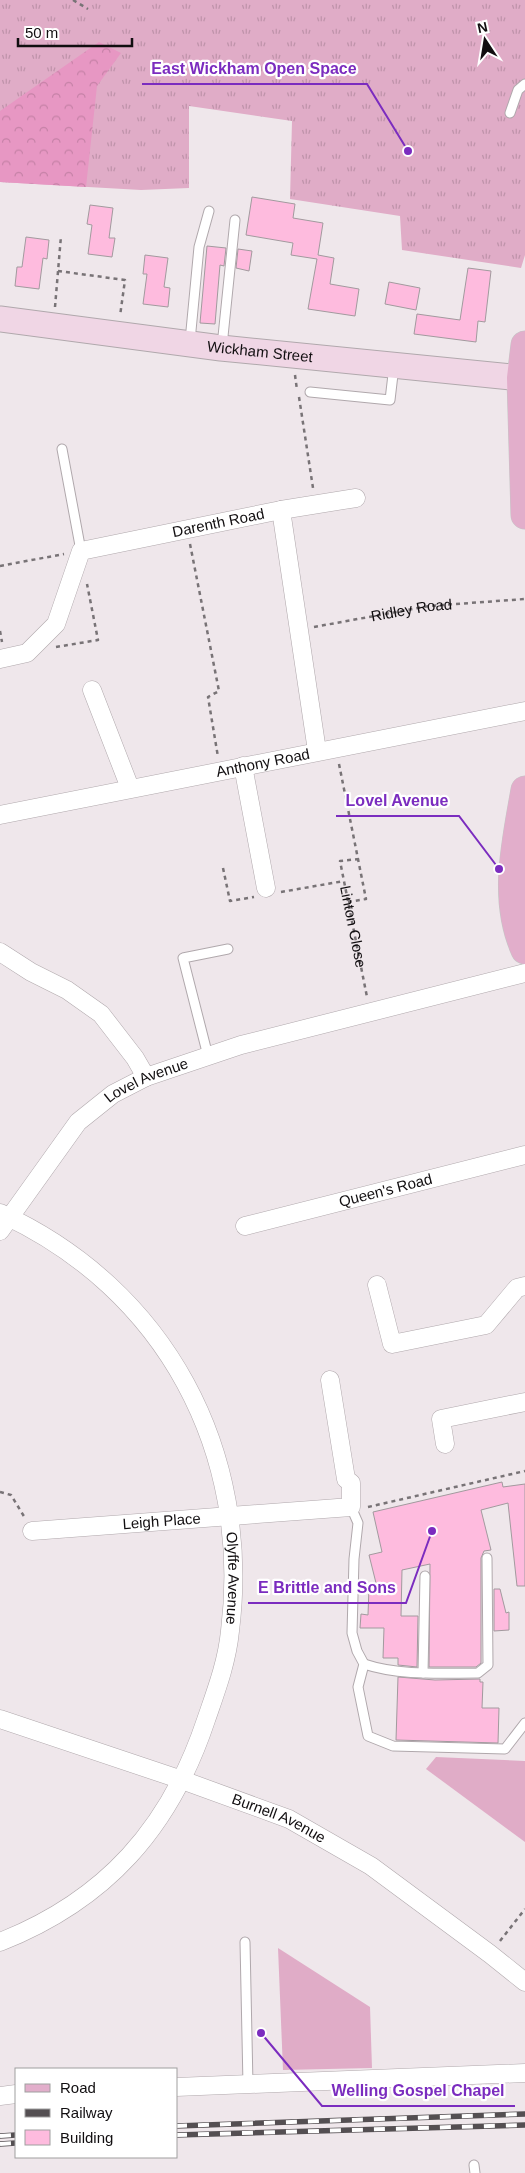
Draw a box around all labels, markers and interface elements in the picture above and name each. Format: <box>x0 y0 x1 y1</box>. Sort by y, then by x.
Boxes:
scale bar <box>18 15 131 47</box>
north arrow <box>460 15 510 65</box>
text: N <box>476 18 489 36</box>
text: 50 m <box>25 24 58 41</box>
callout: East Wickham Open Space <box>142 53 367 84</box>
text: East Wickham Open Space <box>151 60 357 77</box>
street label: Wickham Street <box>206 337 314 365</box>
street label: Darenth Road <box>171 505 266 540</box>
street label: Ridley Road <box>370 595 453 624</box>
street label: Anthony Road <box>214 745 311 780</box>
callout: Lovel Avenue <box>336 785 459 816</box>
text: Lovel Avenue <box>346 792 449 809</box>
street label: Linton Close <box>337 884 370 969</box>
street label: Lovel Avenue <box>101 1054 190 1106</box>
street label: Queen's Road <box>337 1170 434 1210</box>
street label: Leigh Place <box>122 1509 201 1532</box>
street label: Olyffe Avenue <box>223 1531 242 1625</box>
callout: E Brittle and Sons <box>248 1572 406 1603</box>
text: E Brittle and Sons <box>258 1579 396 1596</box>
street label: Burnell Avenue <box>230 1790 329 1846</box>
legend <box>15 2068 178 2158</box>
callout: Welling Gospel Chapel <box>322 2075 515 2106</box>
text: Road <box>60 2079 96 2096</box>
text: Welling Gospel Chapel <box>331 2082 505 2099</box>
text: Railway <box>60 2104 113 2121</box>
text: Building <box>60 2129 113 2146</box>

